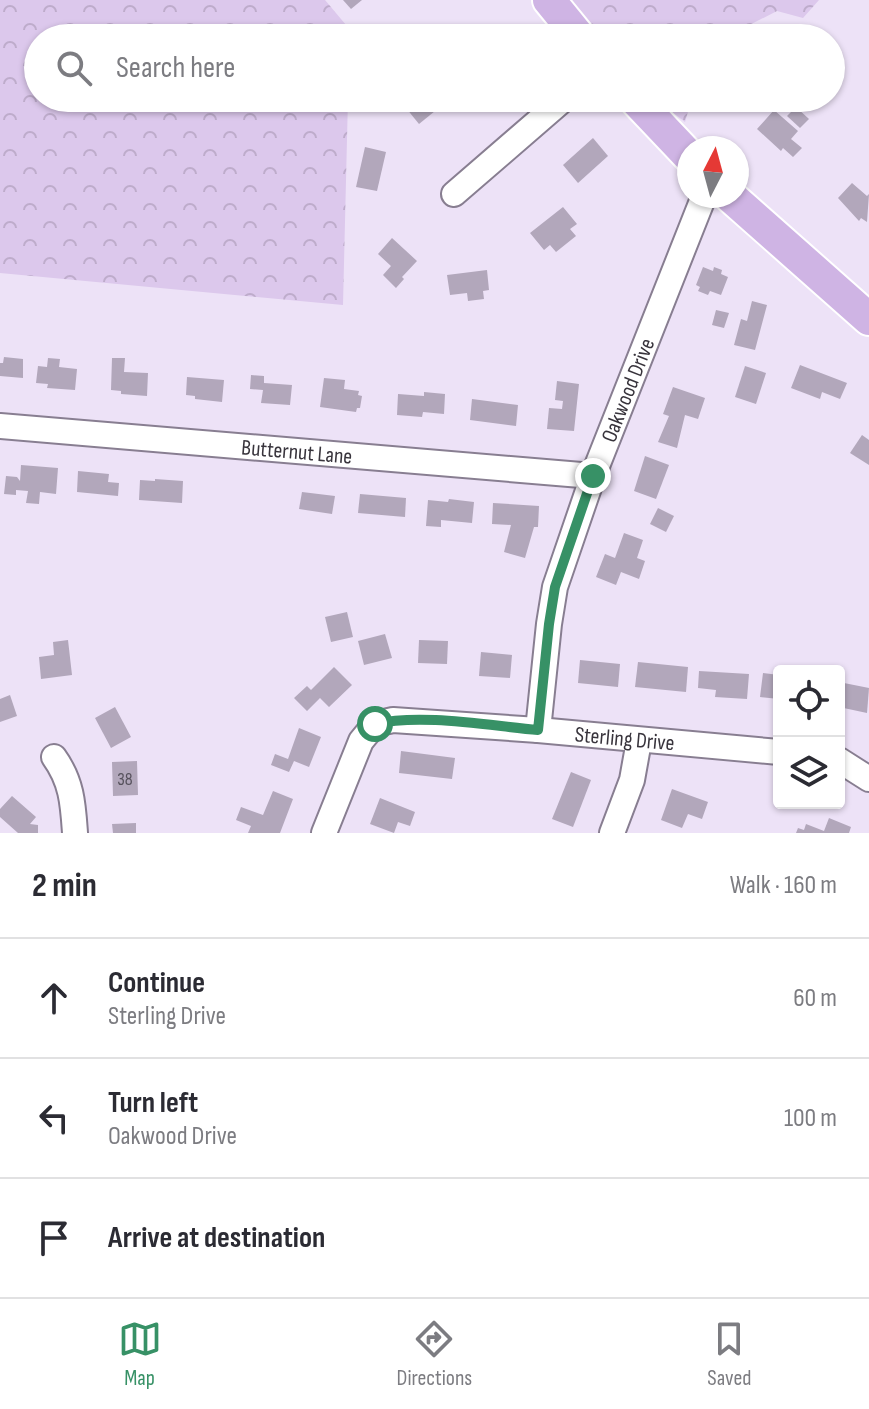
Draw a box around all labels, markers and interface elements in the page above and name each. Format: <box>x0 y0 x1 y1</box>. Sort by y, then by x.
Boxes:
search box <box>24 24 845 112</box>
icon: search <box>52 46 96 90</box>
text: Search here <box>116 50 235 86</box>
north arrow <box>677 136 749 208</box>
street label: Oakwood Drive <box>596 335 661 446</box>
street label: Butternut Lane <box>240 434 353 471</box>
route end <box>575 458 611 494</box>
map controls <box>773 665 845 809</box>
button: locate <box>773 665 845 737</box>
route start <box>357 706 393 742</box>
street label: Sterling Drive <box>574 721 676 757</box>
button: layers <box>773 737 845 809</box>
house number: 38 <box>117 769 133 790</box>
text: 2 min <box>32 865 97 906</box>
text: Walk · 160 m <box>730 870 837 901</box>
text: Continue <box>108 965 205 1001</box>
icon: ahead <box>32 976 76 1020</box>
text: 60 m <box>793 983 837 1014</box>
text: Sterling Drive <box>108 1001 226 1032</box>
text: Turn left <box>108 1085 198 1121</box>
icon: left <box>32 1096 76 1140</box>
text: 100 m <box>784 1103 837 1134</box>
text: Oakwood Drive <box>108 1121 237 1152</box>
icon: arrive <box>32 1216 76 1260</box>
text: Arrive at destination <box>108 1220 325 1256</box>
tab: Map <box>118 1317 162 1392</box>
tab: Directions <box>397 1317 472 1392</box>
tab: Saved <box>707 1317 751 1392</box>

